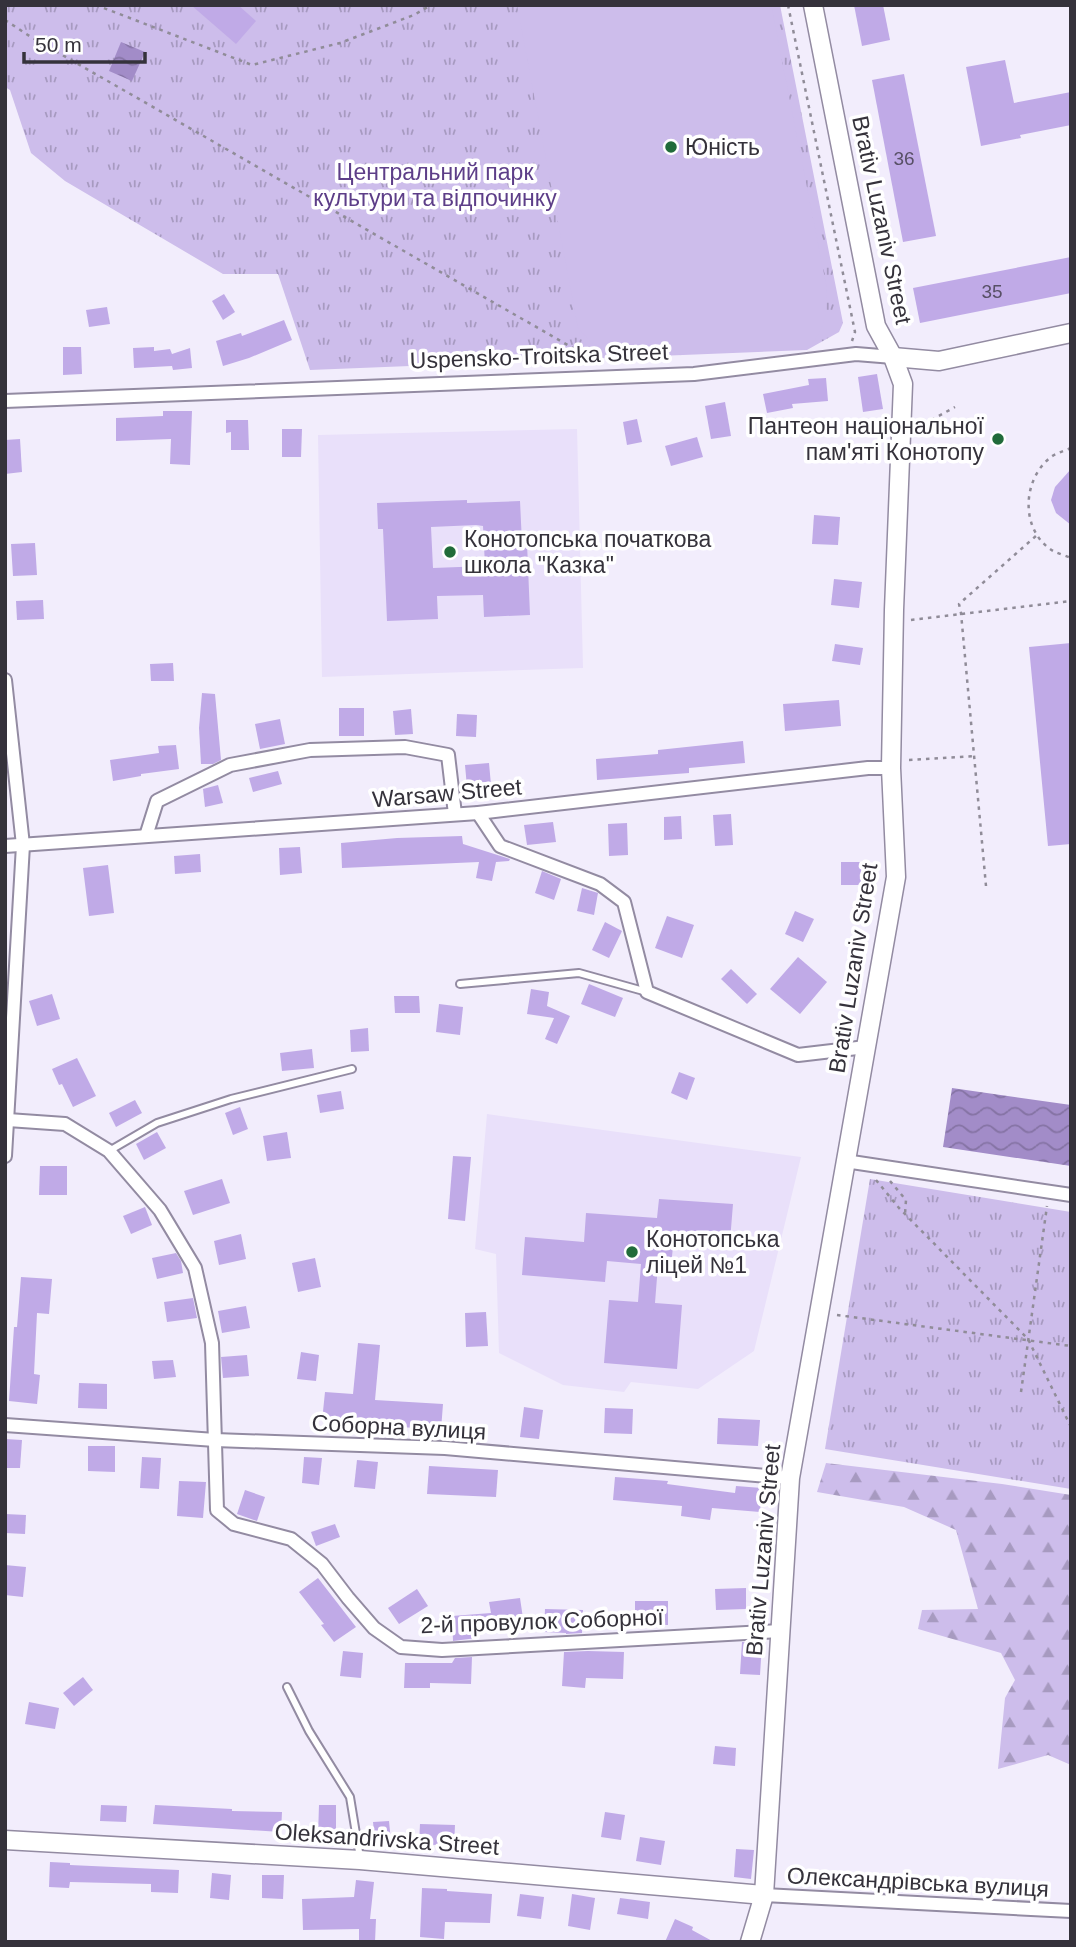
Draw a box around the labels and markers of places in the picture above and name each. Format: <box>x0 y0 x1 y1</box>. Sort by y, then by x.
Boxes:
place label: Юність <box>685 134 760 160</box>
marker: Юність <box>663 139 679 155</box>
place label: Пантеон національної пам'яті Конотопу <box>748 413 985 465</box>
marker: Пантеон національної пам'яті Конотопу <box>990 431 1006 447</box>
place label: Конотопська початкова школа "Казка" <box>464 526 712 578</box>
marker: Конотопська початкова школа "Казка" <box>442 544 458 560</box>
place label: Конотопська ліцей №1 <box>646 1226 780 1278</box>
marker: Конотопська ліцей №1 <box>624 1244 640 1260</box>

